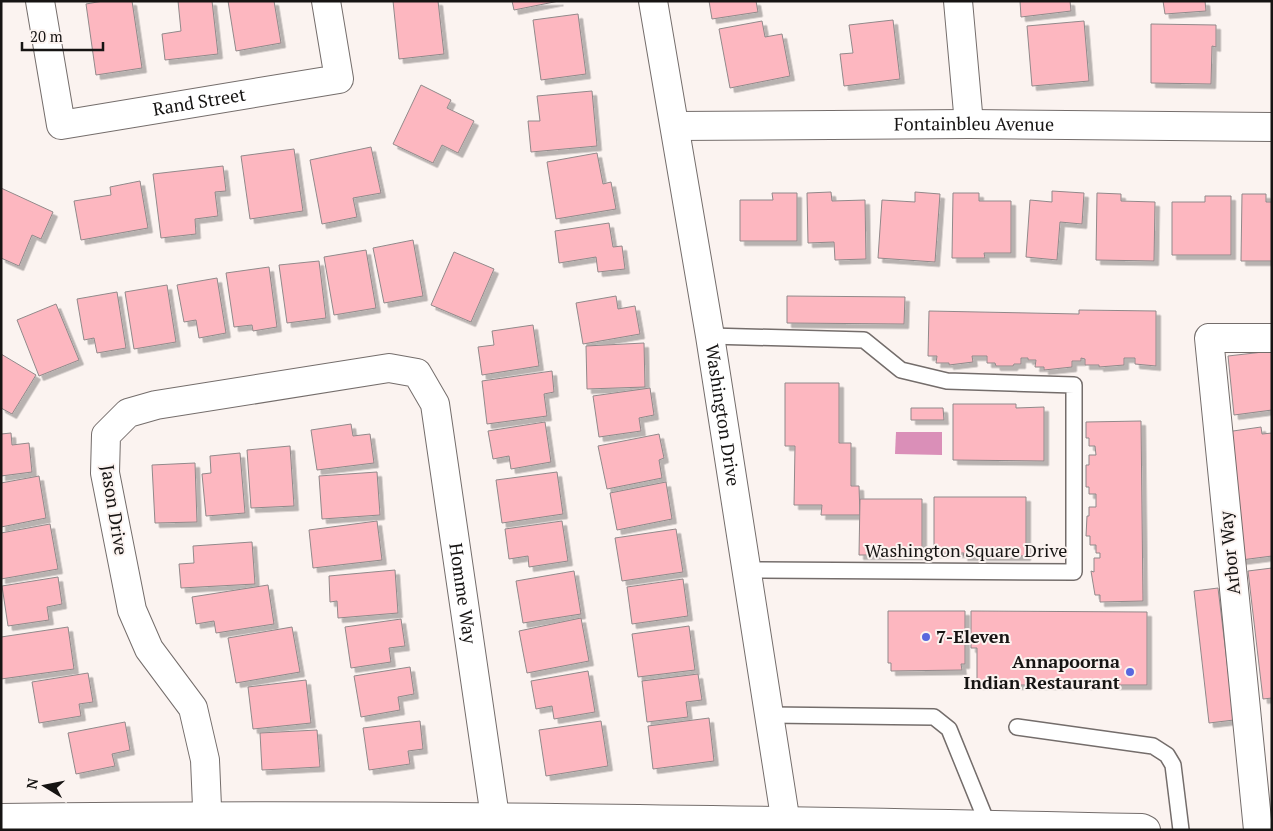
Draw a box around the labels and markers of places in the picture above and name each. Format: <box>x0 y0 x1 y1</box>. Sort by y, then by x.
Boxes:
place label: 7-Eleven <box>936 624 1010 648</box>
marker: 7-Eleven <box>920 631 932 643</box>
place label: Annapoorna Indian Restaurant <box>964 649 1120 694</box>
marker: Annapoorna Indian Restaurant <box>1124 666 1136 678</box>

